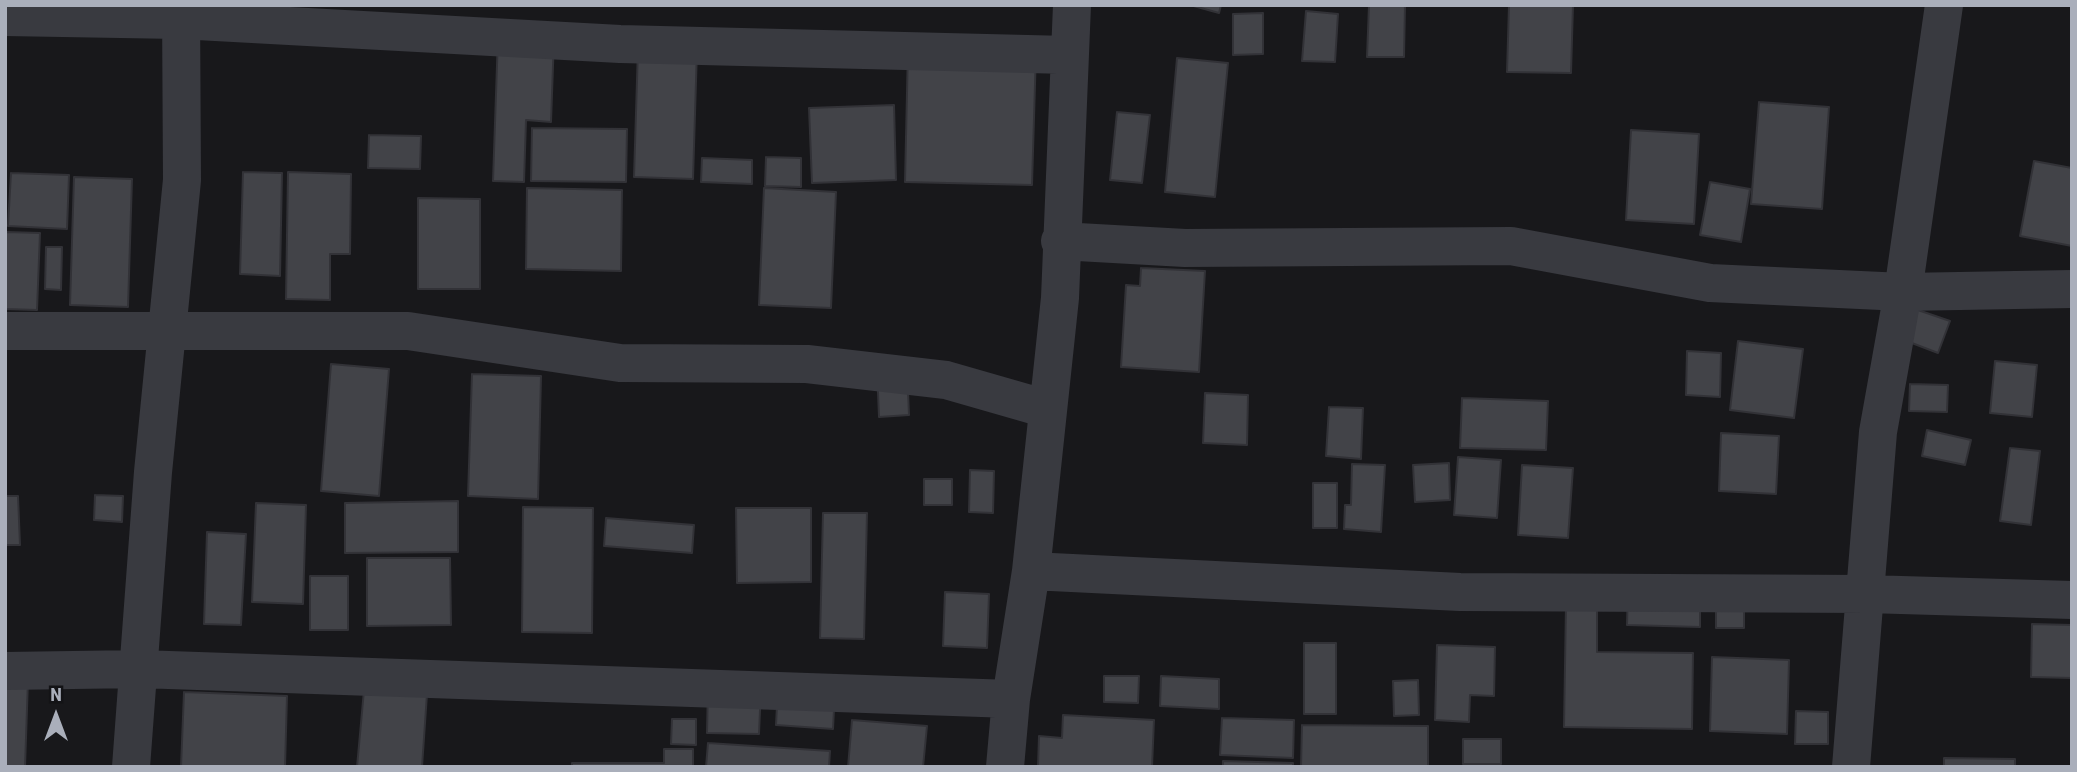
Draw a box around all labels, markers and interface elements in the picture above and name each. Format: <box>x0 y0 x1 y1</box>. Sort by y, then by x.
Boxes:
north arrow <box>21 681 91 751</box>
text: N <box>50 683 62 706</box>

